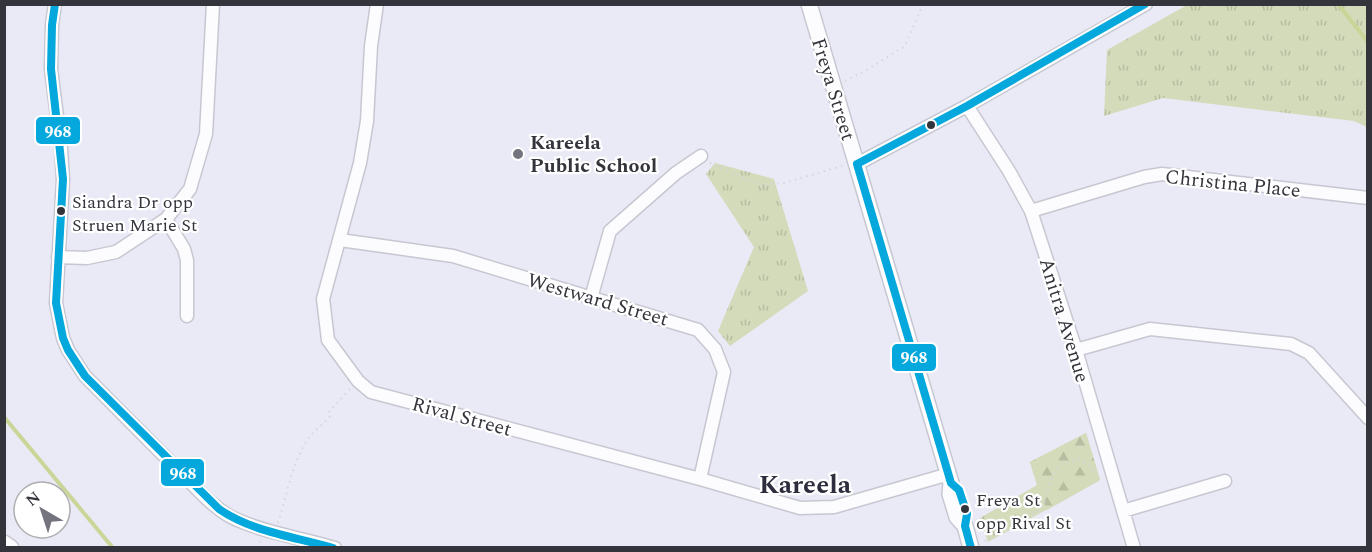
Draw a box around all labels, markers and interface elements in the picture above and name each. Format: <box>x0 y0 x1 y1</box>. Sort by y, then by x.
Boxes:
street label: Freya Street <box>803 34 863 144</box>
line badge: 968 <box>35 116 81 145</box>
unlabelled marker <box>925 119 937 131</box>
text: 968 <box>45 120 71 144</box>
place label: Kareela Public School <box>530 128 657 181</box>
marker: Kareela Public School <box>511 147 525 161</box>
street label: Christina Place <box>1164 162 1302 206</box>
place label: Siandra Dr opp Struen Marie St <box>72 189 197 239</box>
marker: Siandra Dr opp Struen Marie St <box>55 205 67 217</box>
street label: Anitra Avenue <box>1031 254 1097 386</box>
street label: Westward Street <box>523 265 672 334</box>
line badge: 968 <box>891 343 937 372</box>
text: 968 <box>901 346 927 370</box>
street label: Rival Street <box>409 389 515 445</box>
line badge: 968 <box>160 458 205 487</box>
text: 968 <box>170 462 196 486</box>
district label: Kareela <box>759 465 852 505</box>
north arrow <box>12 480 72 540</box>
text: N <box>21 486 46 513</box>
place label: Freya St opp Rival St <box>976 487 1071 537</box>
marker: Freya St opp Rival St <box>959 503 971 515</box>

